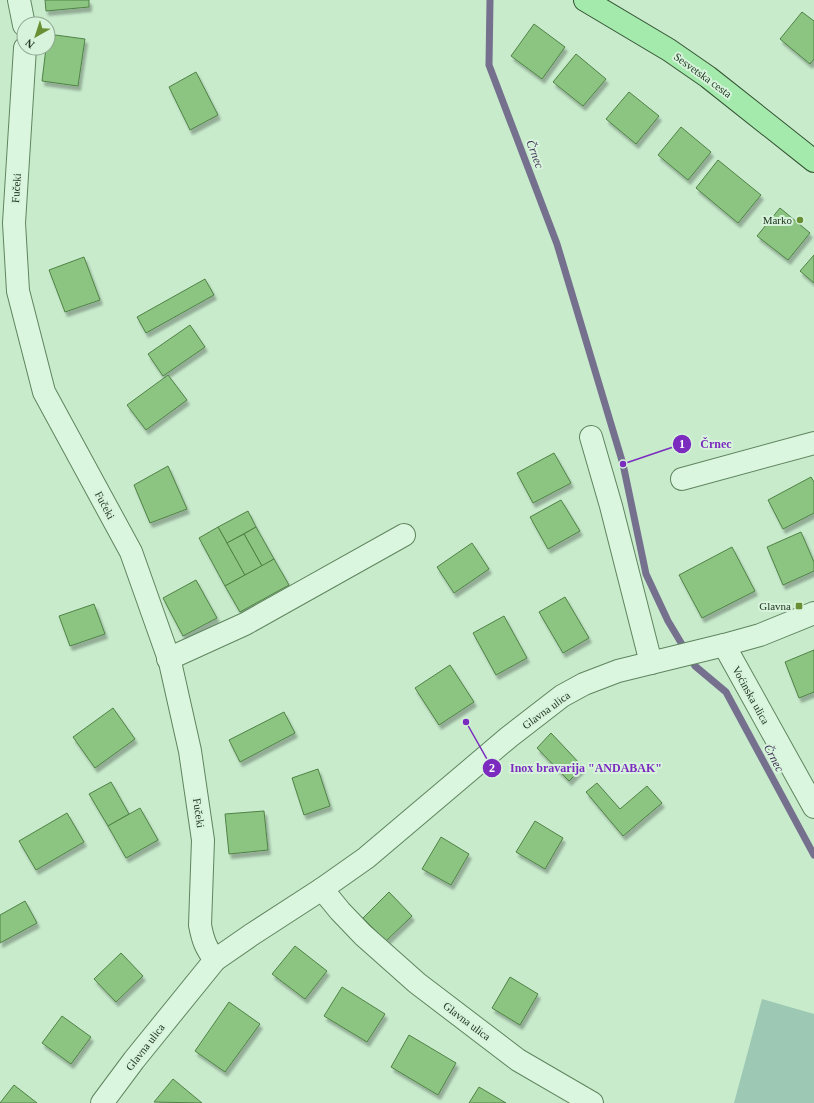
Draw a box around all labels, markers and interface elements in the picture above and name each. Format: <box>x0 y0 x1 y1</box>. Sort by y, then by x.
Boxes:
north arrow <box>16 16 56 56</box>
text: N <box>23 37 37 51</box>
street label: Sesvetska cesta <box>672 50 734 100</box>
water label: Črnec <box>523 138 547 171</box>
street label: Fučeki <box>9 173 23 203</box>
place label: Marko <box>763 214 792 226</box>
marker: Marko <box>795 215 805 225</box>
callout: Črnec <box>672 432 739 456</box>
text: 1 <box>679 437 685 451</box>
text: Črnec <box>700 437 732 451</box>
street label: Fučeki <box>93 489 117 521</box>
place label: Glavna <box>759 600 791 612</box>
marker: Glavna <box>794 601 804 611</box>
street label: Voćinska ulica <box>730 664 772 726</box>
street label: Glavna ulica <box>520 689 572 731</box>
water label: Črnec <box>761 742 787 775</box>
callout: Inox bravarija "ANDABAK" <box>482 756 670 780</box>
text: 2 <box>489 761 495 775</box>
text: Inox bravarija "ANDABAK" <box>510 761 662 775</box>
street label: Fučeki <box>191 797 207 829</box>
street label: Glavna ulica <box>441 999 493 1043</box>
street label: Glavna ulica <box>123 1021 167 1073</box>

